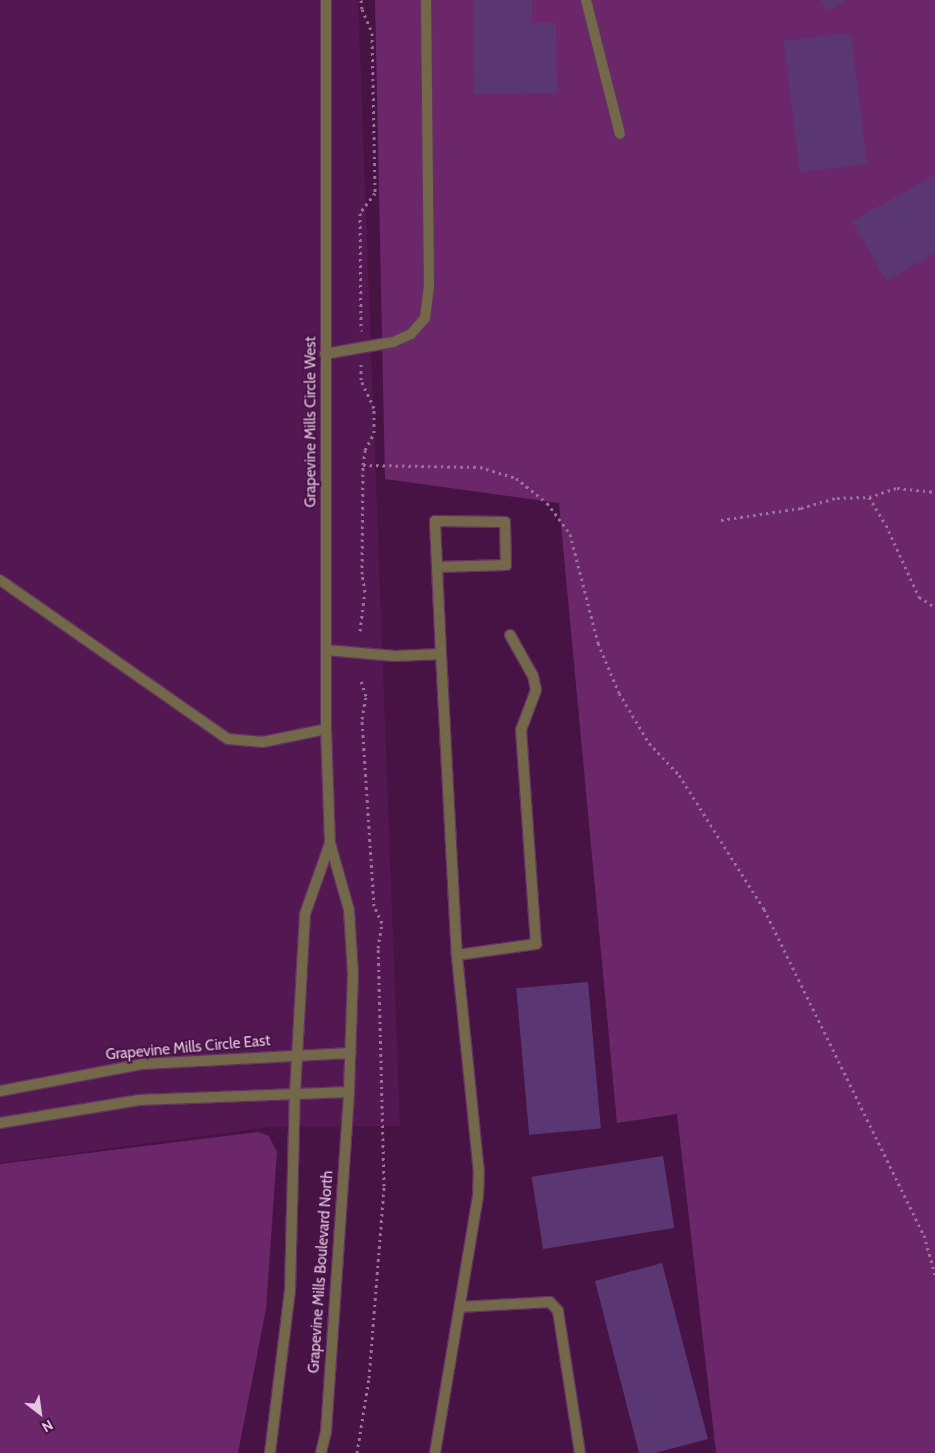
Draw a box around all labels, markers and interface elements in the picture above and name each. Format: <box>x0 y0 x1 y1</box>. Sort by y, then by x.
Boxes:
street label: Grapevine Mills Circle West <box>302 337 320 507</box>
street label: Grapevine Mills Circle East <box>105 1032 271 1064</box>
street label: Grapevine Mills Boulevard North <box>305 1170 337 1374</box>
north arrow <box>15 1388 65 1438</box>
text: N <box>39 1416 56 1436</box>

